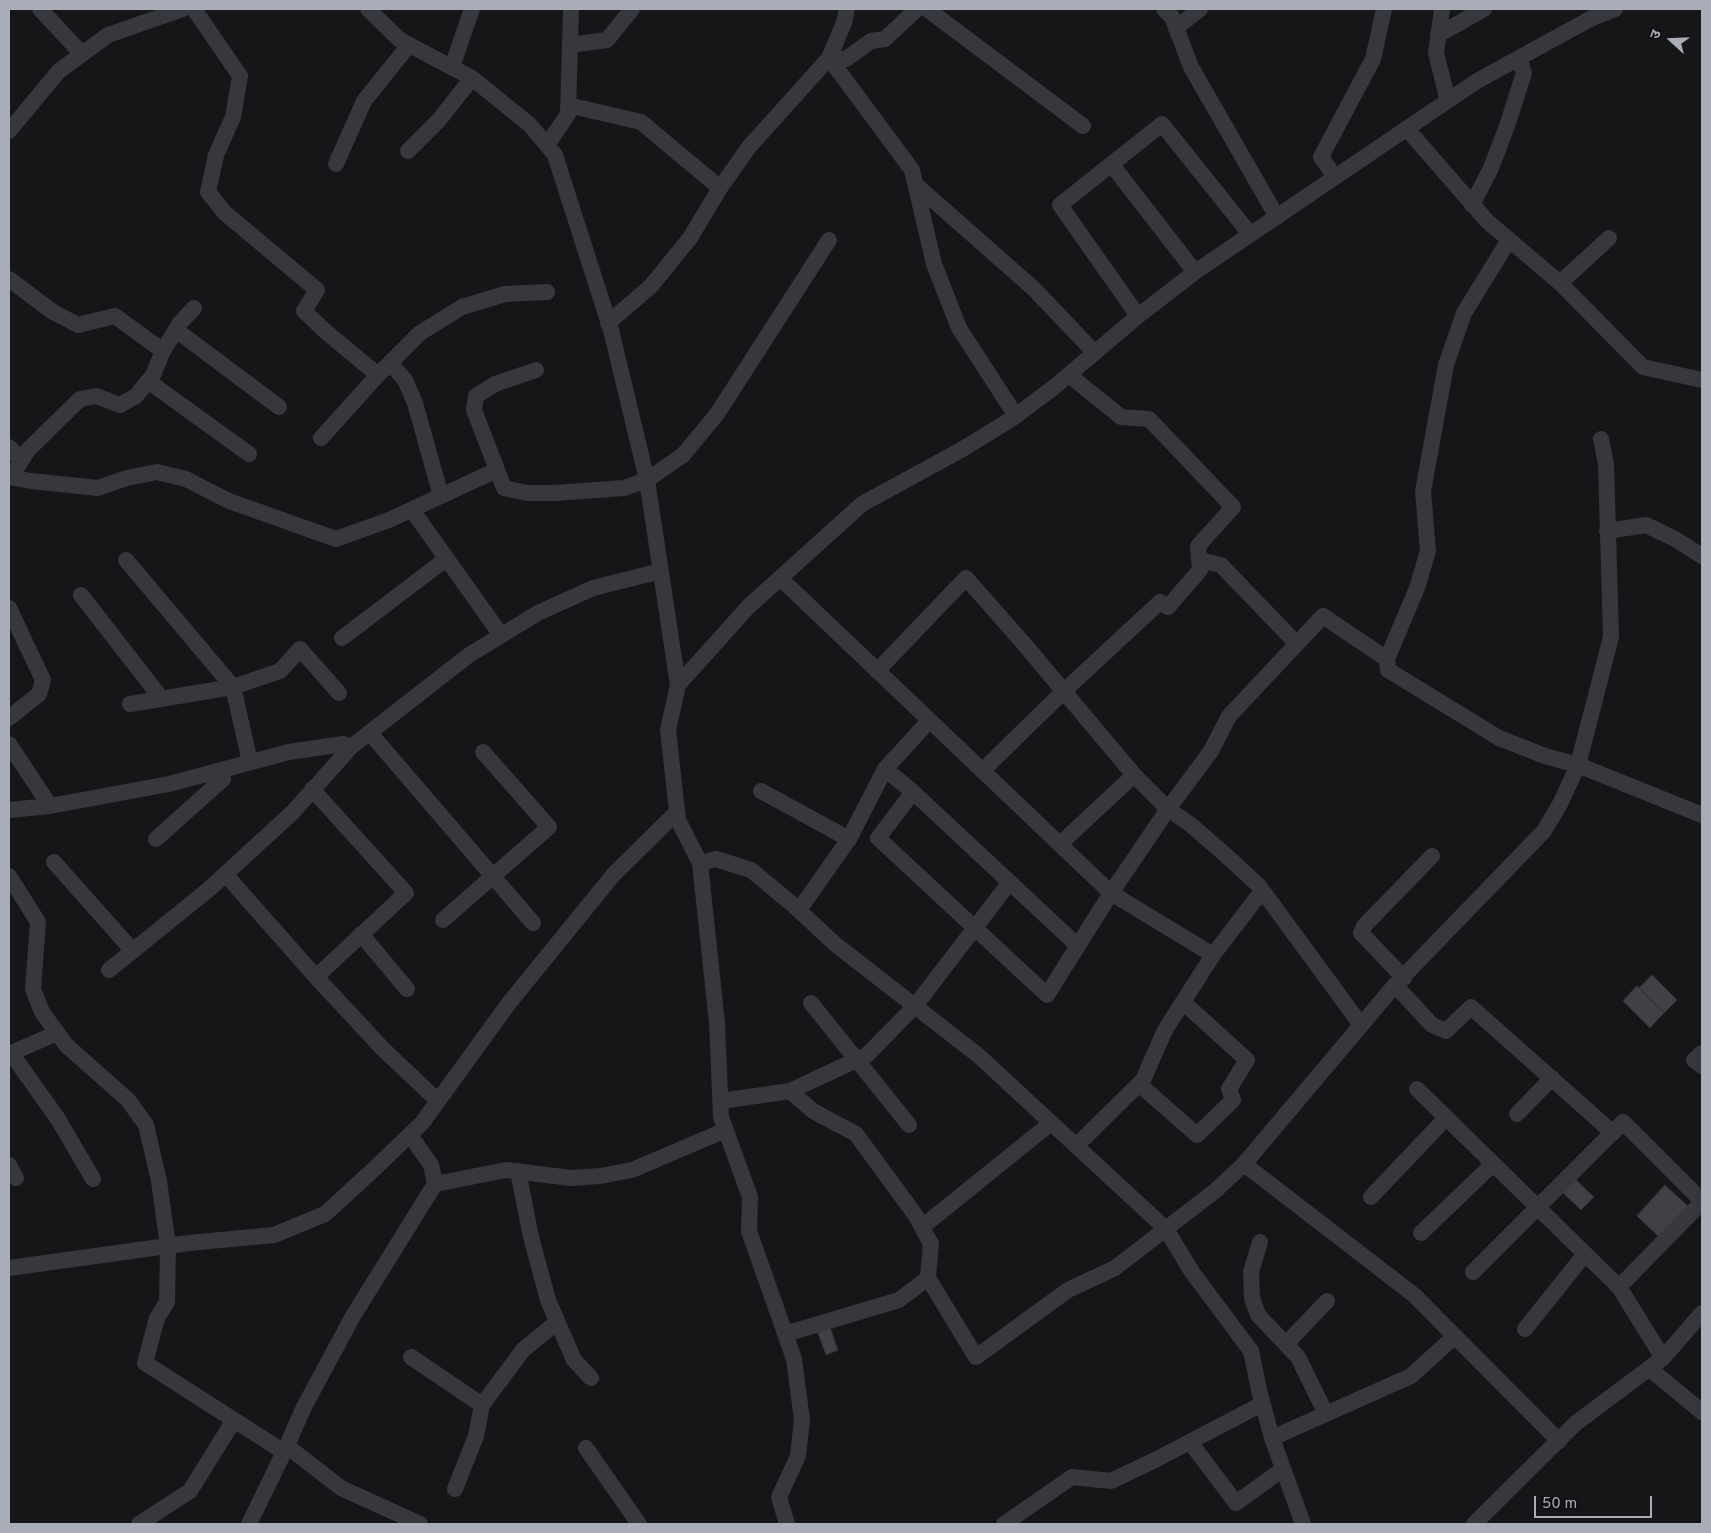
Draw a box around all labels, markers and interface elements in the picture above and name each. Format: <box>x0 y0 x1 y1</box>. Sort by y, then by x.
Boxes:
north arrow <box>1646 15 1696 65</box>
text: उ <box>1647 28 1666 41</box>
scale bar <box>1536 1486 1654 1518</box>
text: 50 m <box>1542 1495 1577 1514</box>

